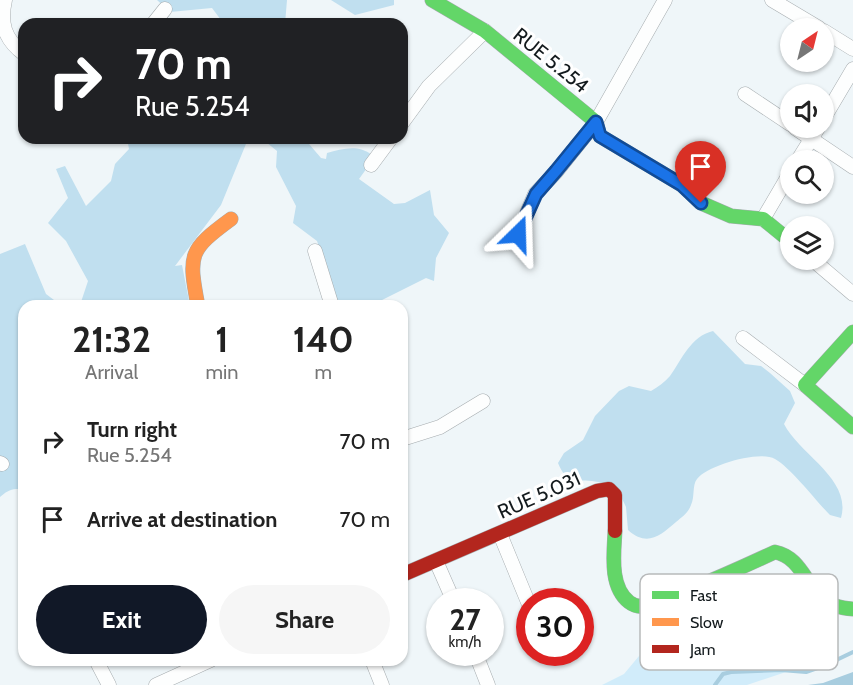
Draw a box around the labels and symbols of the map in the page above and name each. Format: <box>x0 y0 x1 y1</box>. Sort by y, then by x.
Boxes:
north arrow <box>780 18 834 72</box>
street label: RUE 5.254 <box>508 22 594 98</box>
pin <box>675 141 726 203</box>
position arrow <box>486 202 550 266</box>
street label: RUE 5.031 <box>494 466 584 524</box>
legend <box>640 574 838 670</box>
text: Fast <box>690 586 718 605</box>
speed limit sign: 30 <box>516 588 594 666</box>
text: Slow <box>690 613 724 632</box>
text: Jam <box>689 640 716 659</box>

